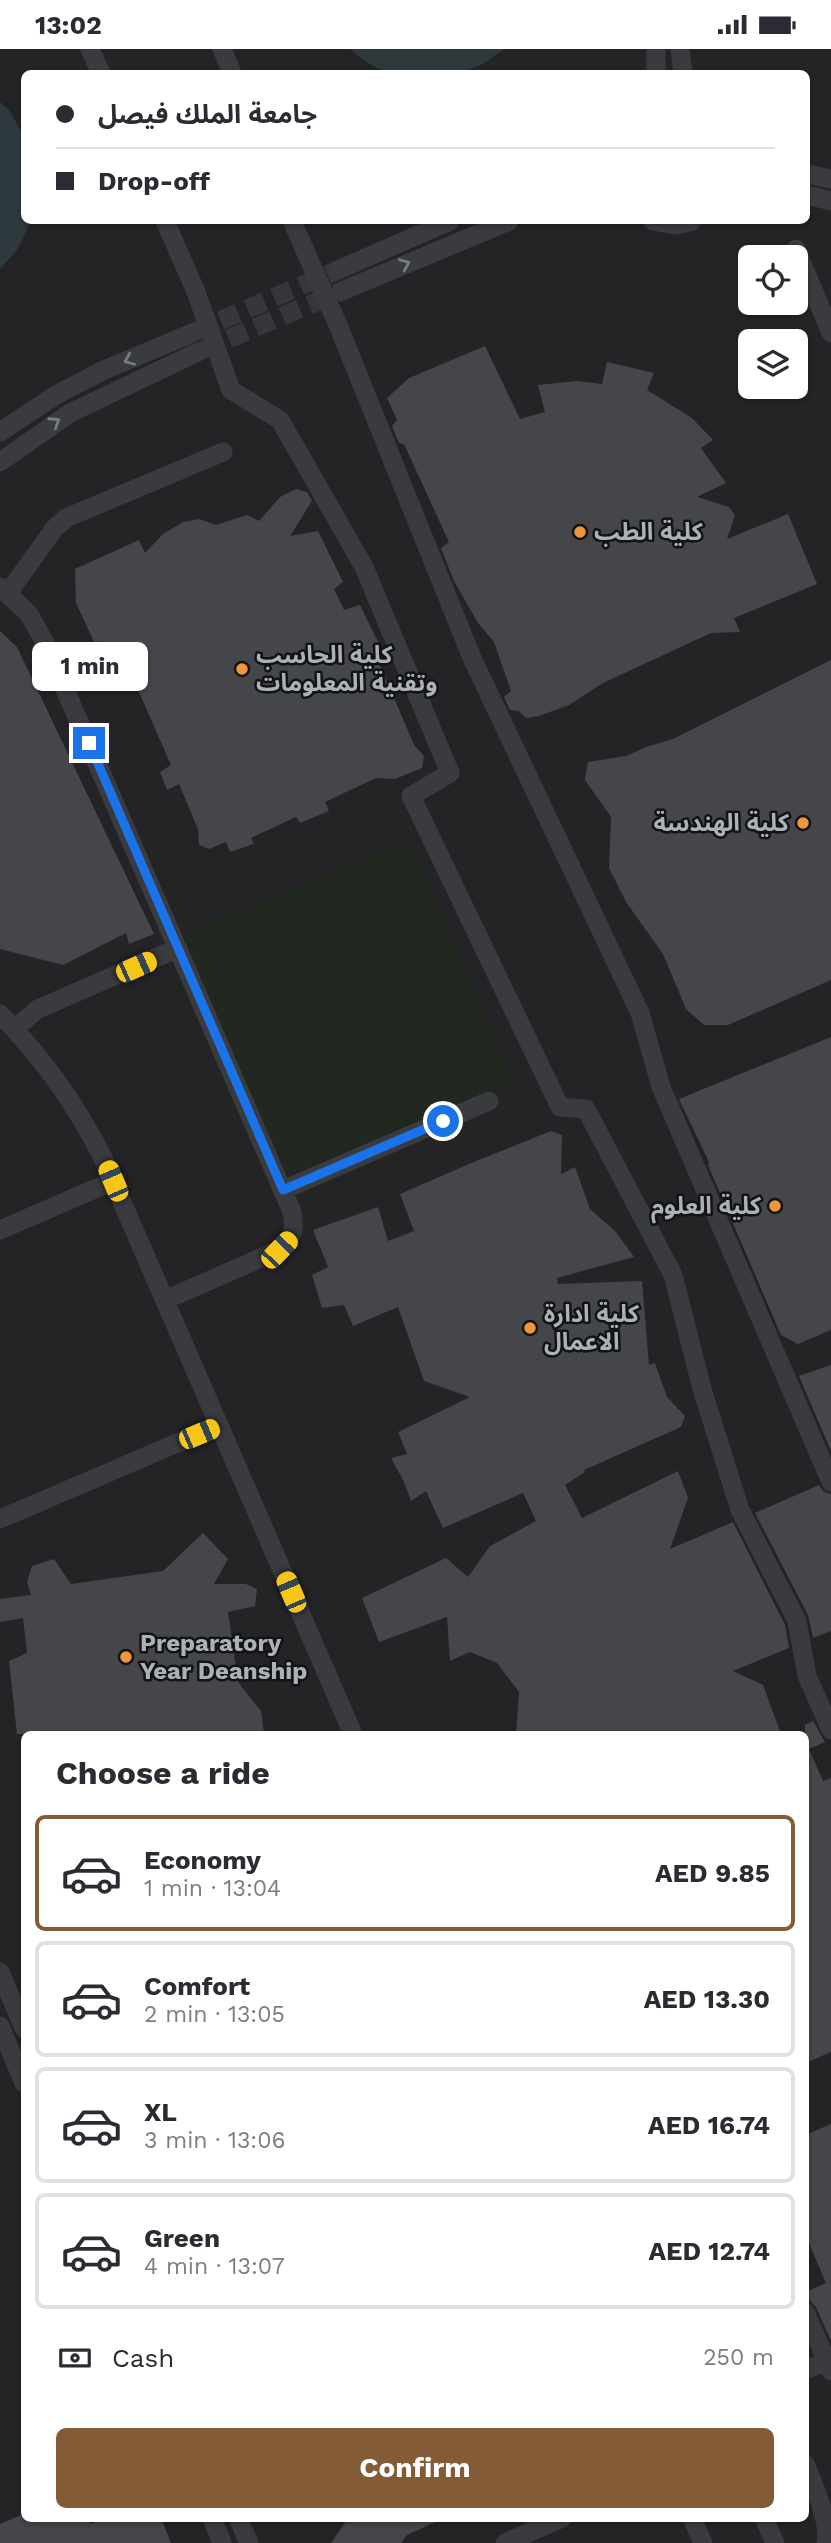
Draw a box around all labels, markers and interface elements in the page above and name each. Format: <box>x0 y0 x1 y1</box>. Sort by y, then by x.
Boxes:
text: 13:02 <box>35 10 102 40</box>
text: جامعة الملك فيصل <box>98 99 317 129</box>
text: Drop-off <box>98 166 210 196</box>
map controls <box>738 245 808 399</box>
button: locate <box>738 245 808 315</box>
one-way arrow <box>398 258 410 272</box>
button: layers <box>738 329 808 399</box>
one-way arrow <box>124 352 136 366</box>
one-way arrow <box>47 418 60 431</box>
place label: كلية الطب <box>594 518 704 547</box>
marker: كلية الطب <box>572 524 588 540</box>
callout: 1 min <box>31 641 147 691</box>
place label: كلية الحاسب وتقنية المعلومات <box>256 641 437 697</box>
text: 1 min <box>60 653 120 680</box>
marker: كلية الحاسب وتقنية المعلومات <box>234 661 250 677</box>
route end <box>73 727 105 759</box>
place label: كلية الهندسة <box>653 809 790 837</box>
marker: كلية الهندسة <box>795 815 811 831</box>
car <box>113 949 160 985</box>
route start <box>427 1105 459 1137</box>
car <box>96 1158 131 1204</box>
place label: كلية العلوم <box>651 1192 762 1224</box>
marker: كلية العلوم <box>767 1198 783 1214</box>
car <box>257 1228 302 1272</box>
place label: كلية ادارة الاعمال <box>544 1300 640 1356</box>
marker: كلية ادارة الاعمال <box>522 1320 538 1336</box>
car <box>176 1416 223 1452</box>
car <box>274 1569 309 1615</box>
place label: Preparatory Year Deanship <box>140 1629 307 1685</box>
marker: Preparatory Year Deanship <box>118 1649 134 1665</box>
text: Choose a ride <box>56 1754 270 1792</box>
icon: car <box>60 1842 123 1905</box>
text: Economy <box>144 1845 261 1875</box>
text: AED 9.85 <box>655 1858 770 1888</box>
text: 1 min · 13:04 <box>144 1875 281 1902</box>
icon: car <box>60 1968 123 2031</box>
text: Comfort <box>144 1971 250 2001</box>
text: AED 13.30 <box>644 1984 770 2014</box>
text: 2 min · 13:05 <box>144 2001 285 2028</box>
icon: car <box>60 2094 123 2157</box>
text: XL <box>144 2097 177 2127</box>
text: AED 16.74 <box>648 2110 770 2140</box>
text: 3 min · 13:06 <box>144 2127 285 2154</box>
icon: car <box>60 2220 123 2283</box>
text: Green <box>144 2223 220 2253</box>
text: AED 12.74 <box>648 2236 770 2266</box>
text: 4 min · 13:07 <box>144 2253 285 2280</box>
icon: cash <box>56 2339 94 2377</box>
text: Cash <box>112 2343 174 2373</box>
text: 250 m <box>703 2344 774 2371</box>
button: Confirm <box>56 2428 774 2508</box>

